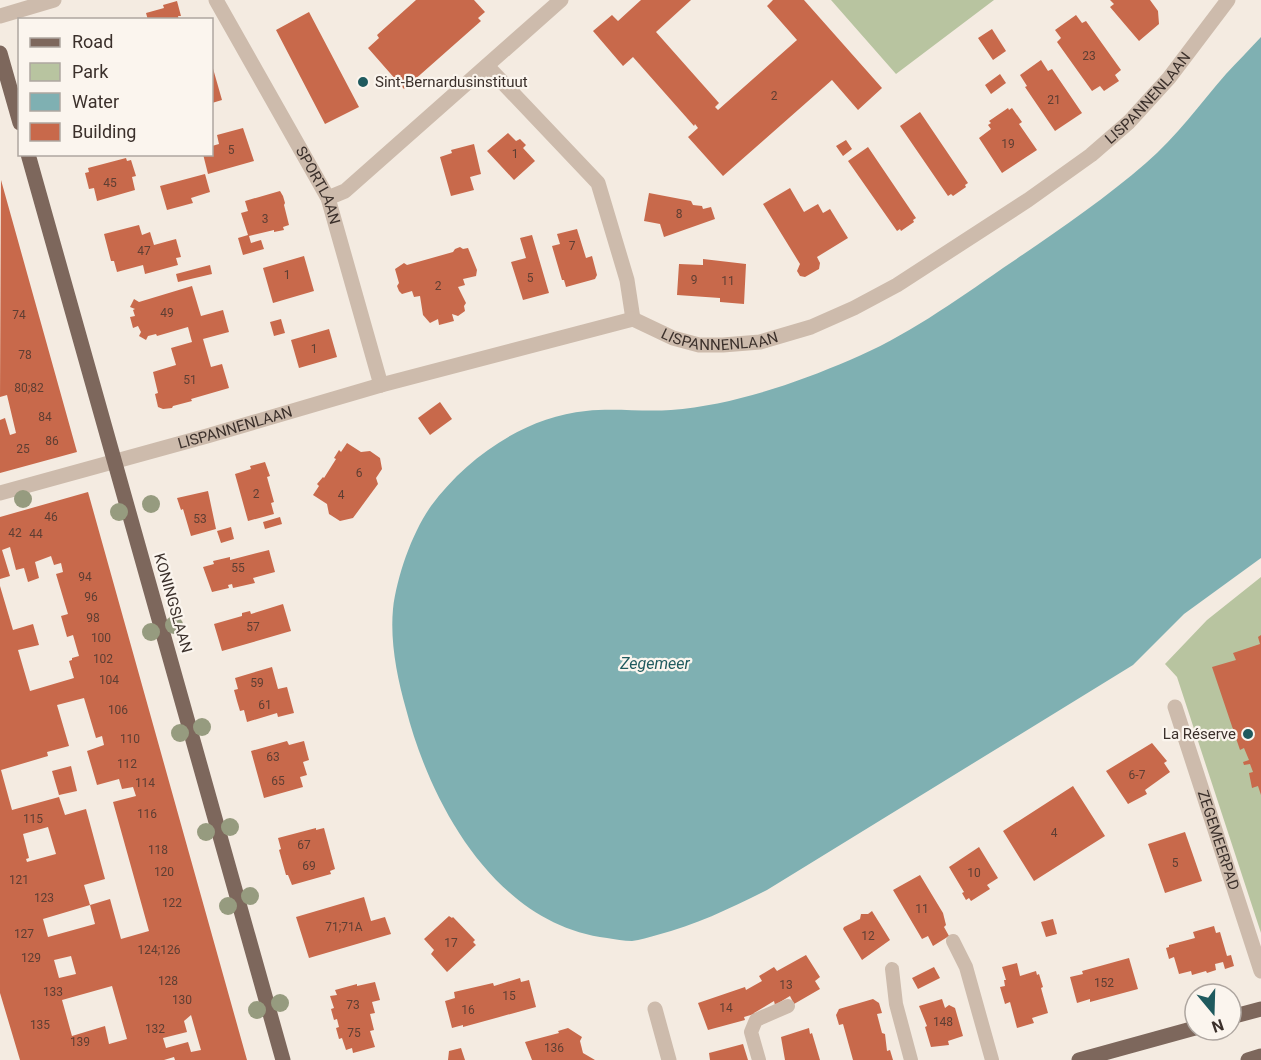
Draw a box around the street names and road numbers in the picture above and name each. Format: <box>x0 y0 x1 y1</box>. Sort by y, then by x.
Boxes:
street label: LISPANNENLAAN <box>1101 49 1194 148</box>
street label: SPORTLAAN <box>292 143 344 226</box>
street label: LISPANNENLAAN <box>658 325 780 354</box>
street label: LISPANNENLAAN <box>176 402 295 453</box>
street label: KONINGSLAAN <box>150 551 196 655</box>
street label: ZEGEMEERPAD <box>1194 788 1243 892</box>

